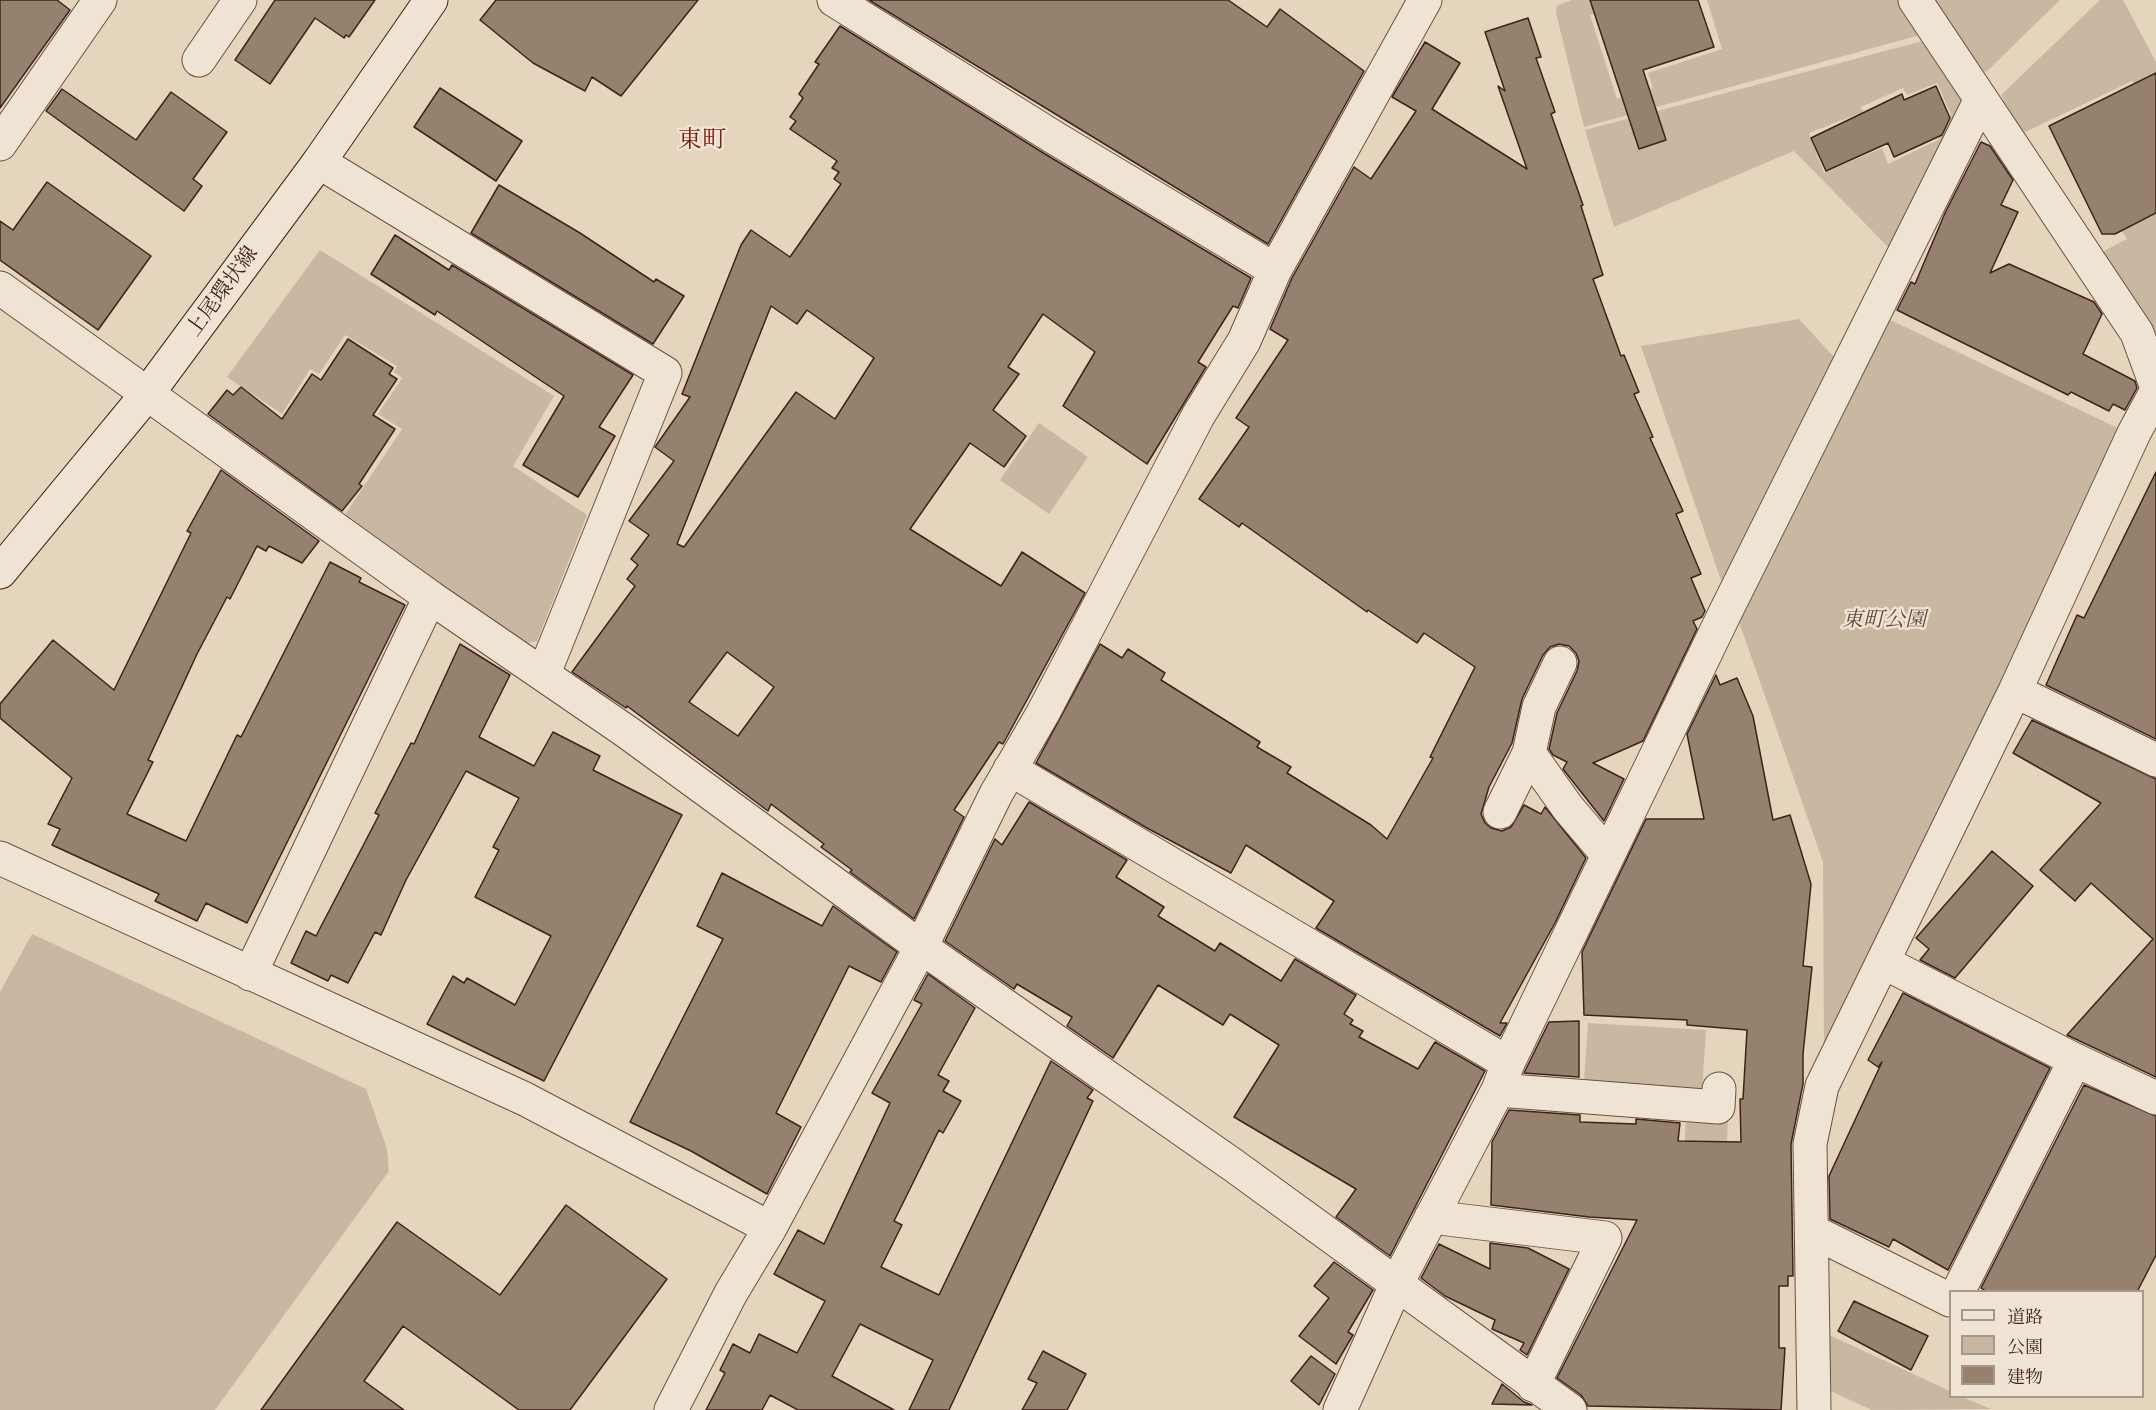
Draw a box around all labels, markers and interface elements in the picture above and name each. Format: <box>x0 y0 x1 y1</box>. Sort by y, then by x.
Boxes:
district label: 東町 <box>678 127 726 155</box>
street label: 上尾環状線 <box>182 242 264 342</box>
park label: 東町公園 <box>1842 608 1926 634</box>
legend <box>1949 1290 2144 1398</box>
text: 道路 <box>2007 1306 2043 1328</box>
text: 公園 <box>2007 1336 2043 1358</box>
text: 建物 <box>2007 1366 2043 1388</box>

